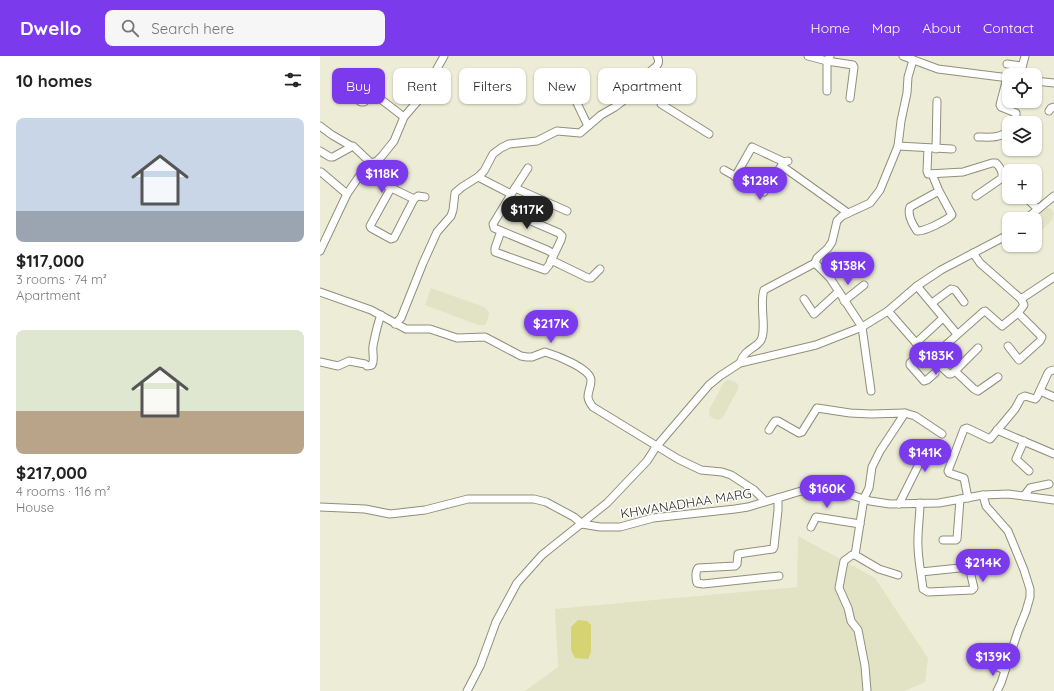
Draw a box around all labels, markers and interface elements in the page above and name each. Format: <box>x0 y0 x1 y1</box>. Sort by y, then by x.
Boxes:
search box <box>105 10 385 46</box>
text: Dwello <box>20 16 81 40</box>
icon: search <box>119 17 141 39</box>
text: Search here <box>151 19 234 38</box>
text: Home <box>811 19 850 37</box>
text: Map <box>872 19 900 37</box>
text: About <box>922 19 961 37</box>
text: Contact <box>983 19 1034 37</box>
chip: Buy <box>332 68 385 104</box>
chip: Rent <box>393 68 451 104</box>
chip: Filters <box>459 68 526 104</box>
chip: New <box>534 68 590 104</box>
chip: Apartment <box>598 68 696 104</box>
map controls <box>1002 68 1042 252</box>
button: locate <box>1002 68 1042 108</box>
icon: filters <box>282 69 304 91</box>
text: 10 homes <box>16 70 92 91</box>
button: layers <box>1002 116 1042 156</box>
icon: home <box>124 144 196 216</box>
pin: $118K <box>354 160 410 194</box>
button: + <box>1002 164 1042 204</box>
text: $118K <box>365 165 399 181</box>
pin: $128K <box>732 167 788 201</box>
text: $128K <box>742 172 778 188</box>
pin: $117K <box>499 196 555 230</box>
text: $117K <box>510 201 544 217</box>
button: − <box>1002 212 1042 252</box>
text: $117,000 <box>16 250 84 271</box>
pin: $138K <box>820 252 876 286</box>
text: $138K <box>830 257 866 273</box>
text: 3 rooms · 74 m² <box>16 271 107 287</box>
text: Apartment <box>16 287 81 303</box>
pin: $217K <box>523 310 579 344</box>
text: $217K <box>533 315 569 331</box>
pin: $183K <box>908 342 964 376</box>
text: $183K <box>918 347 954 363</box>
icon: home <box>124 356 196 428</box>
pin: $141K <box>897 439 953 473</box>
text: $141K <box>908 444 942 460</box>
text: $217,000 <box>16 462 87 483</box>
pin: $160K <box>799 475 855 509</box>
text: $160K <box>809 480 845 496</box>
text: 4 rooms · 116 m² <box>16 483 111 499</box>
street label: KHWANADHAA MARG <box>619 485 753 521</box>
text: House <box>16 499 54 515</box>
pin: $214K <box>955 549 1011 583</box>
text: $214K <box>965 554 1001 570</box>
pin: $139K <box>965 643 1021 677</box>
text: $139K <box>975 648 1011 664</box>

